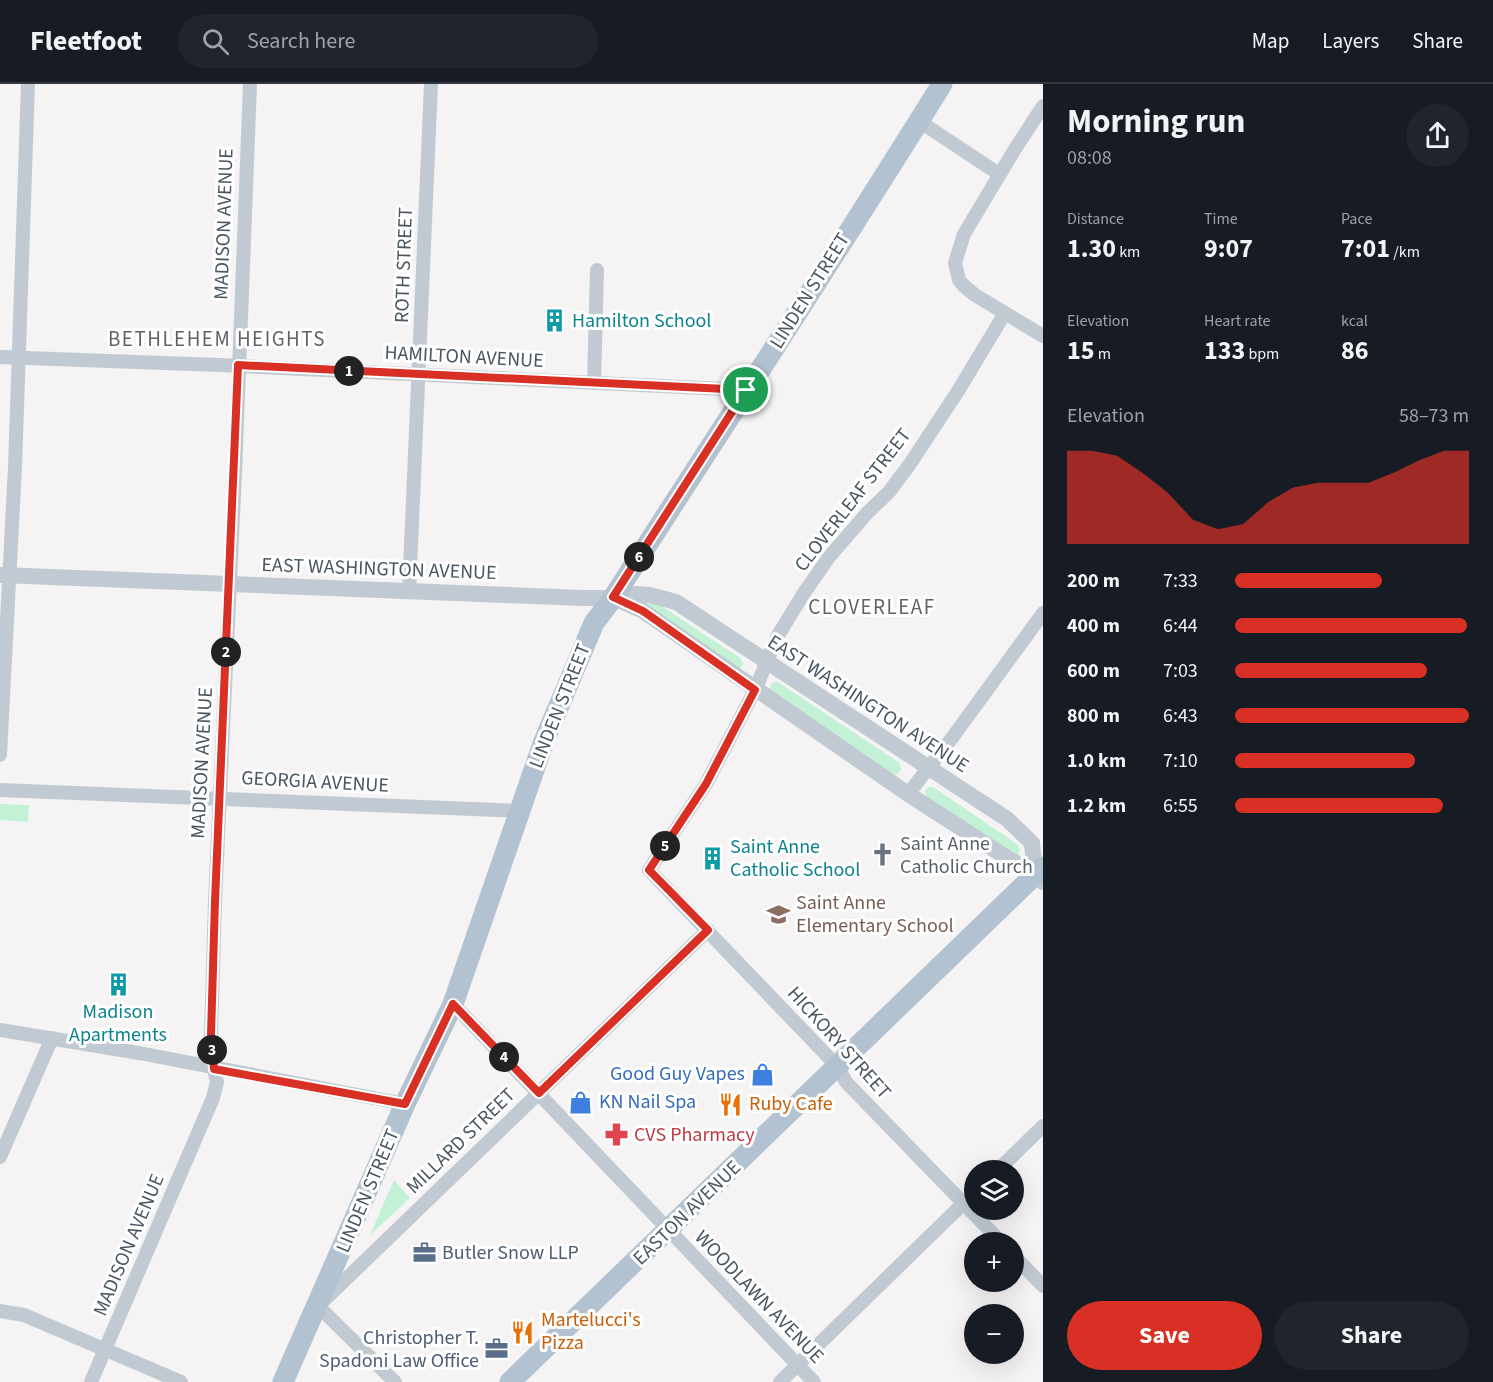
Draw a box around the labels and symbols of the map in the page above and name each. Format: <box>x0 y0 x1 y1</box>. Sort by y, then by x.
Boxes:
street label: MADISON AVENUE <box>207 148 241 300</box>
street label: ROTH STREET <box>388 206 420 324</box>
street label: LINDEN STREET <box>763 227 857 354</box>
place label: Hamilton School <box>572 307 711 335</box>
building icon: Hamilton School <box>541 308 567 334</box>
district label: BETHLEHEM HEIGHTS <box>108 324 326 354</box>
street label: HAMILTON AVENUE <box>384 339 544 375</box>
pin: 1 <box>334 356 364 386</box>
pin <box>720 364 771 415</box>
street label: CLOVERLEAF STREET <box>788 422 918 578</box>
pin: 6 <box>624 542 654 572</box>
street label: EAST WASHINGTON AVENUE <box>261 551 497 587</box>
district label: CLOVERLEAF <box>808 592 936 622</box>
street label: EAST WASHINGTON AVENUE <box>762 628 974 780</box>
pin: 2 <box>211 637 241 667</box>
street label: LINDEN STREET <box>522 639 598 772</box>
street label: MADISON AVENUE <box>184 687 220 839</box>
street label: GEORGIA AVENUE <box>240 764 390 800</box>
place label: Saint Anne Catholic Church <box>900 830 1033 881</box>
pin: 5 <box>650 831 680 861</box>
place label: Saint Anne Catholic School <box>730 833 860 884</box>
church icon: Saint Anne Catholic Church <box>869 842 895 868</box>
building icon: Saint Anne Catholic School <box>699 846 725 872</box>
place label: Saint Anne Elementary School <box>796 889 954 940</box>
school or university icon: Saint Anne Elementary School <box>765 901 791 927</box>
building icon: Madison Apartments <box>105 971 131 997</box>
street label: HICKORY STREET <box>781 980 898 1106</box>
place label: Madison Apartments <box>69 998 167 1049</box>
pin: 3 <box>197 1035 227 1065</box>
pin: 4 <box>489 1042 519 1072</box>
place label: Good Guy Vapes <box>610 1060 745 1088</box>
shop icon: Good Guy Vapes <box>750 1061 776 1087</box>
street label: MILLARD STREET <box>400 1081 522 1200</box>
place label: KN Nail Spa <box>599 1088 696 1116</box>
shop icon: KN Nail Spa <box>568 1089 594 1115</box>
place label: Ruby Cafe <box>749 1090 833 1118</box>
restaurant icon: Ruby Cafe <box>718 1091 744 1117</box>
place label: CVS Pharmacy <box>634 1121 755 1149</box>
pharmacy icon: CVS Pharmacy <box>603 1122 629 1148</box>
street label: LINDEN STREET <box>329 1125 407 1257</box>
street label: EASTON AVENUE <box>627 1154 747 1272</box>
street label: MADISON AVENUE <box>86 1170 172 1320</box>
street label: WOODLAWN AVENUE <box>688 1224 830 1370</box>
place label: Butler Snow LLP <box>442 1239 579 1267</box>
office icon: Butler Snow LLP <box>411 1240 437 1266</box>
place label: Martelucci's Pizza <box>541 1306 641 1357</box>
restaurant icon: Martelucci's Pizza <box>510 1319 536 1345</box>
place label: Christopher T. Spadoni Law Office <box>319 1324 479 1375</box>
office icon: Christopher T. Spadoni Law Office <box>484 1336 510 1362</box>

